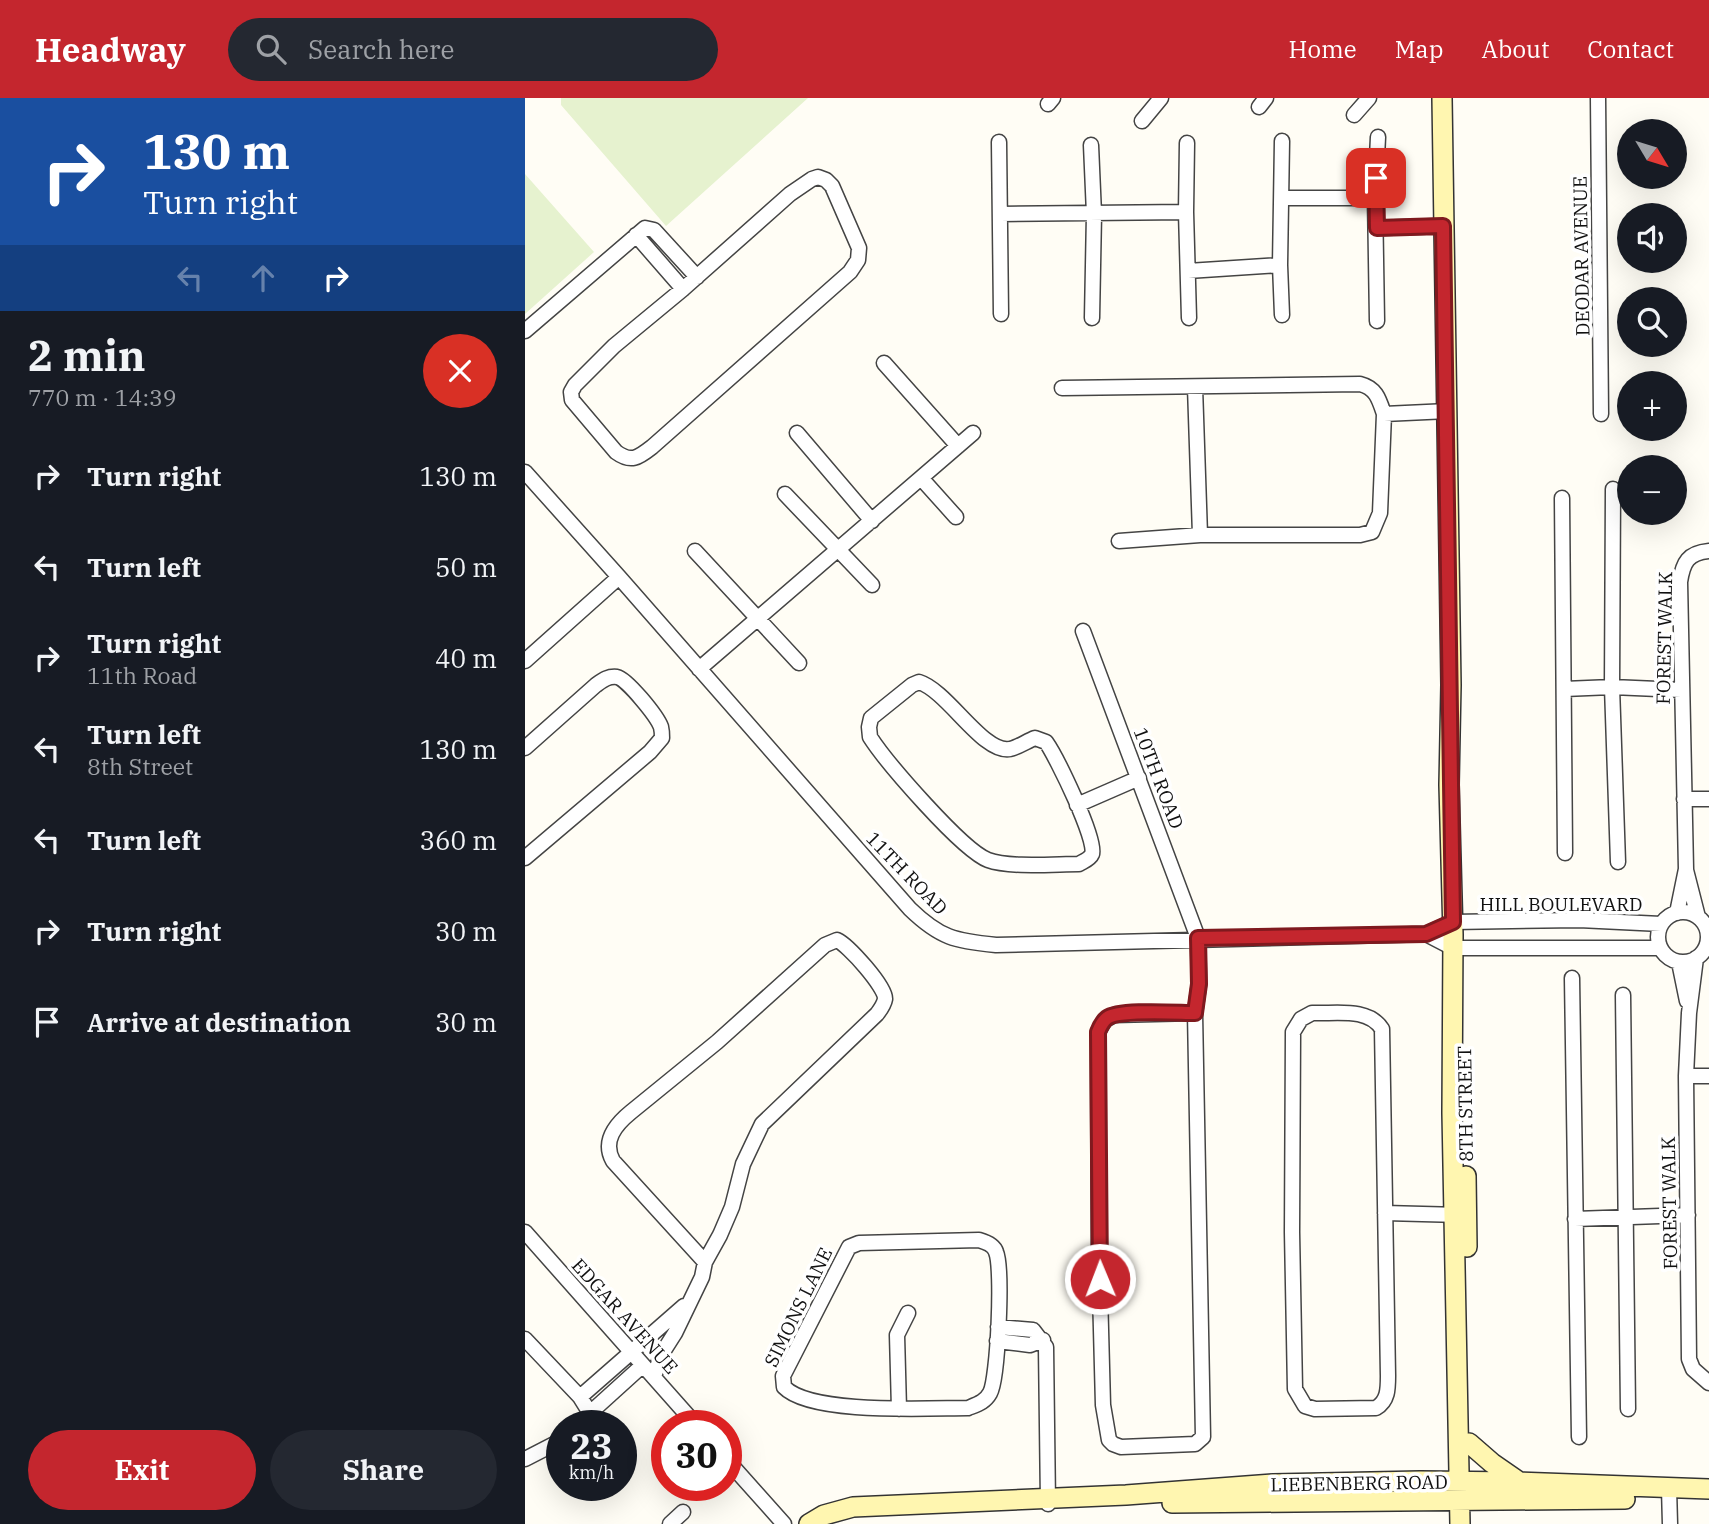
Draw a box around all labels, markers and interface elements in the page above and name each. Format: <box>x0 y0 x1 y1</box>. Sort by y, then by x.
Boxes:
search box <box>228 18 718 81</box>
text: Headway <box>35 28 186 71</box>
icon: search <box>252 30 290 68</box>
text: Search here <box>308 32 454 66</box>
text: Home <box>1289 33 1357 65</box>
text: Map <box>1395 33 1443 65</box>
text: About <box>1481 33 1549 65</box>
text: Contact <box>1587 33 1674 65</box>
text: 130 m <box>143 119 290 182</box>
north arrow <box>1617 119 1687 189</box>
map controls <box>1617 119 1687 525</box>
icon: right <box>28 126 119 217</box>
pin <box>1346 148 1406 208</box>
icon: arrive <box>1357 159 1395 197</box>
street label: DEODAR AVENUE <box>1568 176 1594 336</box>
text: Turn right <box>143 181 298 223</box>
button: sound <box>1617 203 1687 273</box>
icon: left <box>171 259 209 297</box>
icon: ahead <box>244 259 282 297</box>
icon: right <box>317 259 355 297</box>
button: search <box>1617 287 1687 357</box>
text: 2 min <box>28 328 146 383</box>
button: close <box>423 334 497 408</box>
button: + <box>1617 371 1687 441</box>
text: 770 m · 14:39 <box>28 382 177 412</box>
button: − <box>1617 455 1687 525</box>
icon: right <box>28 457 66 495</box>
text: Turn right <box>87 459 221 493</box>
text: 130 m <box>419 459 497 493</box>
icon: left <box>28 548 66 586</box>
text: Turn left <box>87 550 201 584</box>
text: 50 m <box>435 550 497 584</box>
street label: FOREST WALK <box>1651 571 1677 705</box>
text: Turn right <box>87 626 221 660</box>
icon: right <box>28 639 66 677</box>
text: 40 m <box>435 641 497 675</box>
text: 11th Road <box>87 660 197 690</box>
text: Turn left <box>87 717 201 751</box>
street label: 10TH ROAD <box>1129 724 1189 832</box>
icon: left <box>28 730 66 768</box>
text: 130 m <box>419 732 497 766</box>
text: 8th Street <box>87 751 193 781</box>
icon: left <box>28 821 66 859</box>
text: Turn left <box>87 823 201 857</box>
text: 360 m <box>419 823 497 857</box>
street label: 11TH ROAD <box>861 826 953 920</box>
street label: HILL BOULEVARD <box>1480 892 1642 916</box>
icon: right <box>28 912 66 950</box>
text: Turn right <box>87 914 221 948</box>
text: 30 m <box>435 914 497 948</box>
icon: arrive <box>28 1003 66 1041</box>
text: Arrive at destination <box>87 1005 351 1039</box>
text: 30 m <box>435 1005 497 1039</box>
street label: 8TH STREET <box>1452 1046 1478 1162</box>
street label: FOREST WALK <box>1656 1136 1682 1270</box>
position arrow <box>1063 1242 1137 1316</box>
street label: SIMONS LANE <box>759 1243 837 1371</box>
street label: EDGAR AVENUE <box>567 1253 683 1379</box>
speed limit sign: 30 <box>651 1410 742 1501</box>
text: 23 <box>570 1423 613 1469</box>
button: Exit <box>28 1430 256 1510</box>
button: Share <box>270 1430 497 1510</box>
text: km/h <box>569 1461 614 1484</box>
street label: LIEBENBERG ROAD <box>1270 1469 1448 1497</box>

